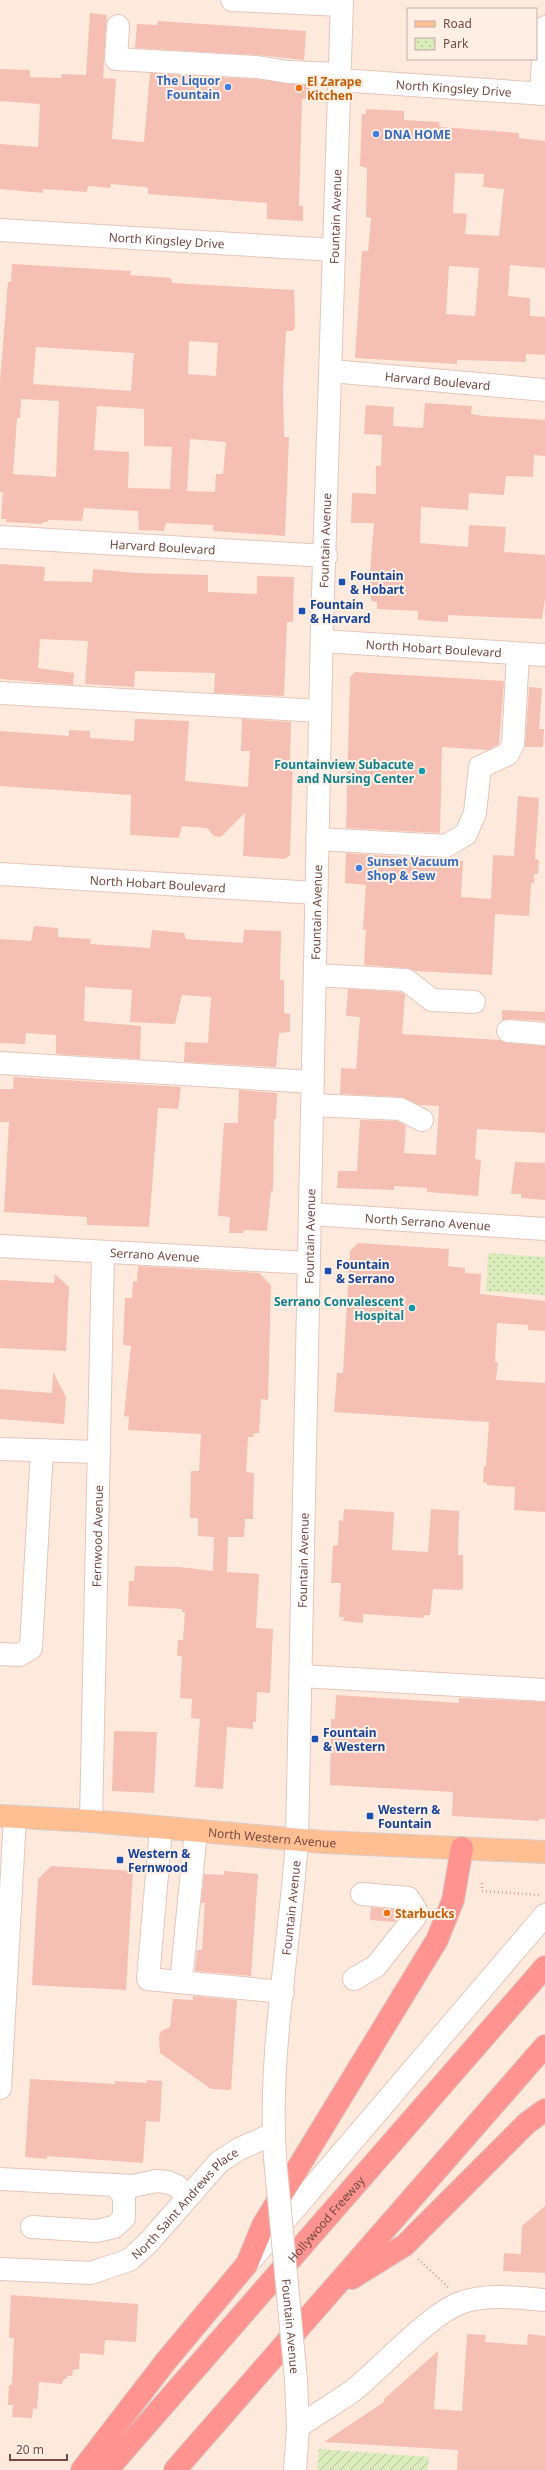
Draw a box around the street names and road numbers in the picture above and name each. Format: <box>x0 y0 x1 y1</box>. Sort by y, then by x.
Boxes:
street label: North Kingsley Drive <box>395 75 512 100</box>
street label: Fountain Avenue <box>325 168 345 264</box>
street label: North Kingsley Drive <box>108 228 225 252</box>
street label: Harvard Boulevard <box>384 367 491 394</box>
street label: Fountain Avenue <box>315 492 335 588</box>
street label: Harvard Boulevard <box>109 535 216 558</box>
street label: North Hobart Boulevard <box>365 635 502 661</box>
street label: Fountain Avenue <box>307 864 326 960</box>
street label: North Hobart Boulevard <box>89 871 226 896</box>
street label: Fountain Avenue <box>300 1188 319 1284</box>
street label: North Serrano Avenue <box>364 1209 491 1234</box>
street label: Serrano Avenue <box>109 1244 200 1265</box>
street label: Fernwood Avenue <box>87 1485 107 1587</box>
street label: Fountain Avenue <box>293 1512 312 1608</box>
street label: North Western Avenue <box>207 1823 337 1851</box>
street label: Fountain Avenue <box>277 1859 304 1956</box>
street label: North Saint Andrews Place <box>127 2143 242 2263</box>
street label: Hollywood Freeway <box>283 2171 369 2266</box>
street label: Fountain Avenue <box>278 2278 304 2375</box>

